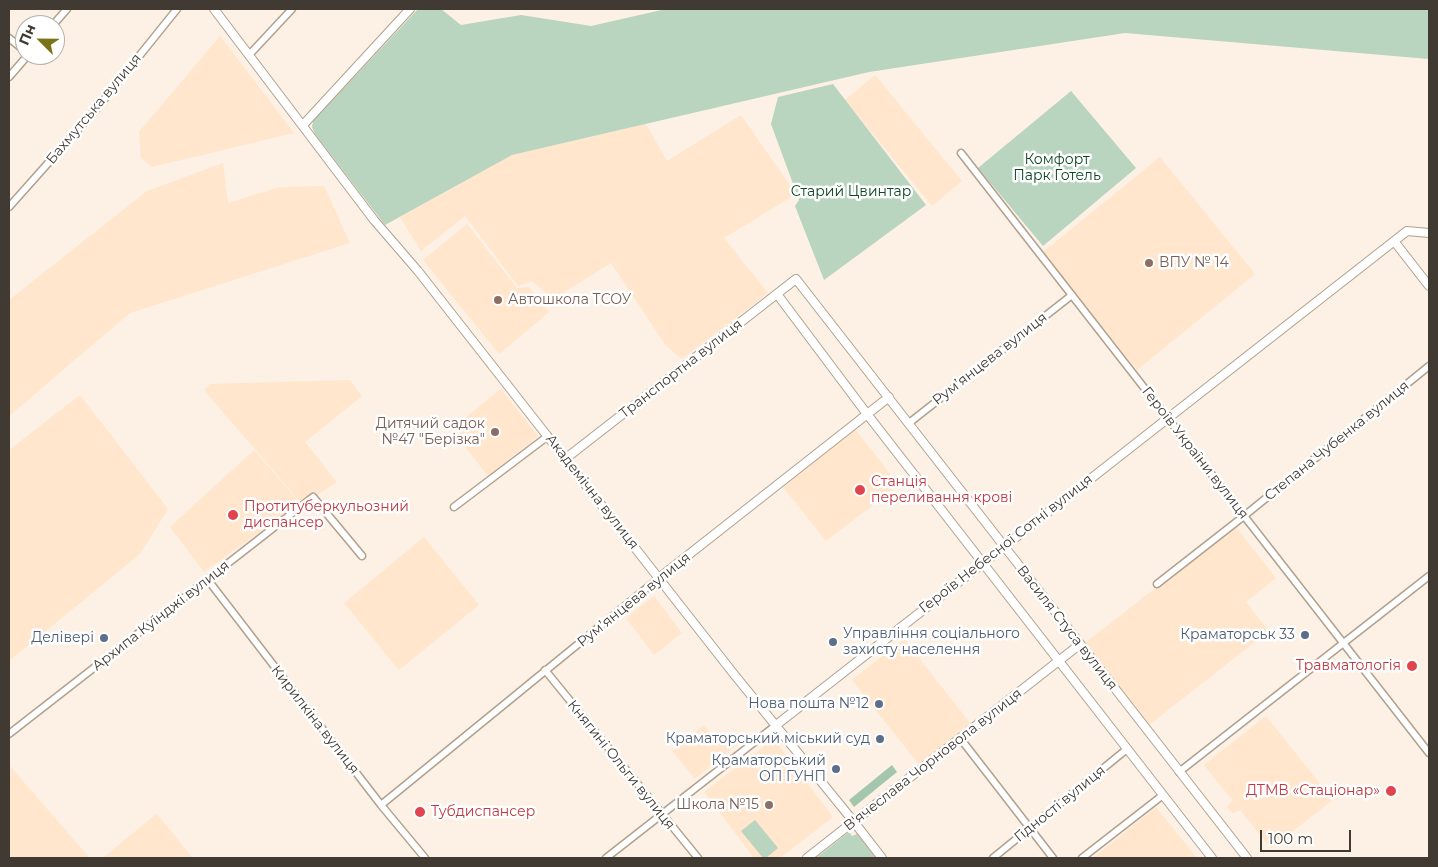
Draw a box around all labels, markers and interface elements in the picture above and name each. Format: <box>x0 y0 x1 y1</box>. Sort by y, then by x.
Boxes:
north arrow <box>15 15 65 65</box>
text: Пн <box>15 21 40 48</box>
street label: Бахмутська вулиця <box>43 50 145 168</box>
park label: Комфорт Парк Готель <box>1013 152 1101 184</box>
park label: Старий Цвинтар <box>791 184 911 200</box>
place label: ВПУ № 14 <box>1159 255 1229 271</box>
marker: ВПУ № 14 <box>1143 257 1155 269</box>
place label: Автошкола ТСОУ <box>508 292 631 308</box>
marker: Автошкола ТСОУ <box>492 294 504 306</box>
street label: Рум’янцева вулиця <box>929 309 1051 409</box>
street label: Транспортна вулиця <box>616 316 746 422</box>
street label: Степана Чубенка вулиця <box>1261 378 1413 504</box>
street label: Героїв України вулиця <box>1138 383 1252 523</box>
place label: Дитячий садок №47 "Берізка" <box>376 416 485 448</box>
marker: Дитячий садок №47 "Берізка" <box>489 426 501 438</box>
street label: Академічна вулиця <box>542 431 642 553</box>
street label: Героїв Небесної Сотні вулиця <box>916 471 1096 617</box>
place label: Станція переливання крові <box>871 474 1012 507</box>
marker: Станція переливання крові <box>853 483 867 497</box>
place label: Протитуберкульозний диспансер <box>244 499 409 532</box>
marker: Протитуберкульозний диспансер <box>226 508 240 522</box>
street label: Рум’янцева вулиця <box>574 549 694 651</box>
street label: Архипа Куїнджі вулиця <box>89 557 233 675</box>
street label: Василя Стуса вулиця <box>1013 562 1121 694</box>
place label: Управління соціального захисту населення <box>843 626 1020 658</box>
place label: Краматорськ 33 <box>1180 627 1295 643</box>
marker: Краматорськ 33 <box>1299 629 1311 641</box>
place label: Делівері <box>31 630 94 646</box>
marker: Делівері <box>98 632 110 644</box>
marker: Управління соціального захисту населення <box>827 636 839 648</box>
place label: Травматологія <box>1296 658 1401 674</box>
marker: Травматологія <box>1405 659 1419 673</box>
street label: Кирилкіна вулиця <box>267 662 363 778</box>
street label: В'ячеслава Чорновола вулиця <box>841 685 1025 835</box>
place label: Нова пошта №12 <box>748 696 869 712</box>
street label: Княгині Ольги вулиця <box>564 697 678 833</box>
marker: Нова пошта №12 <box>873 698 885 710</box>
place label: Краматорський міський суд <box>666 731 870 747</box>
marker: Краматорський міський суд <box>874 733 886 745</box>
place label: Краматорський ОП ГУНП <box>711 753 826 786</box>
street label: Гідності вулиця <box>1011 762 1109 846</box>
marker: Краматорський ОП ГУНП <box>830 763 842 775</box>
place label: ДТМВ «Стаціонар» <box>1246 783 1380 799</box>
marker: ДТМВ «Стаціонар» <box>1384 784 1398 798</box>
place label: Школа №15 <box>676 797 759 813</box>
marker: Школа №15 <box>763 799 775 811</box>
place label: Тубдиспансер <box>431 804 535 820</box>
marker: Тубдиспансер <box>413 805 427 819</box>
scale bar <box>1263 820 1354 852</box>
text: 100 m <box>1268 829 1313 848</box>

